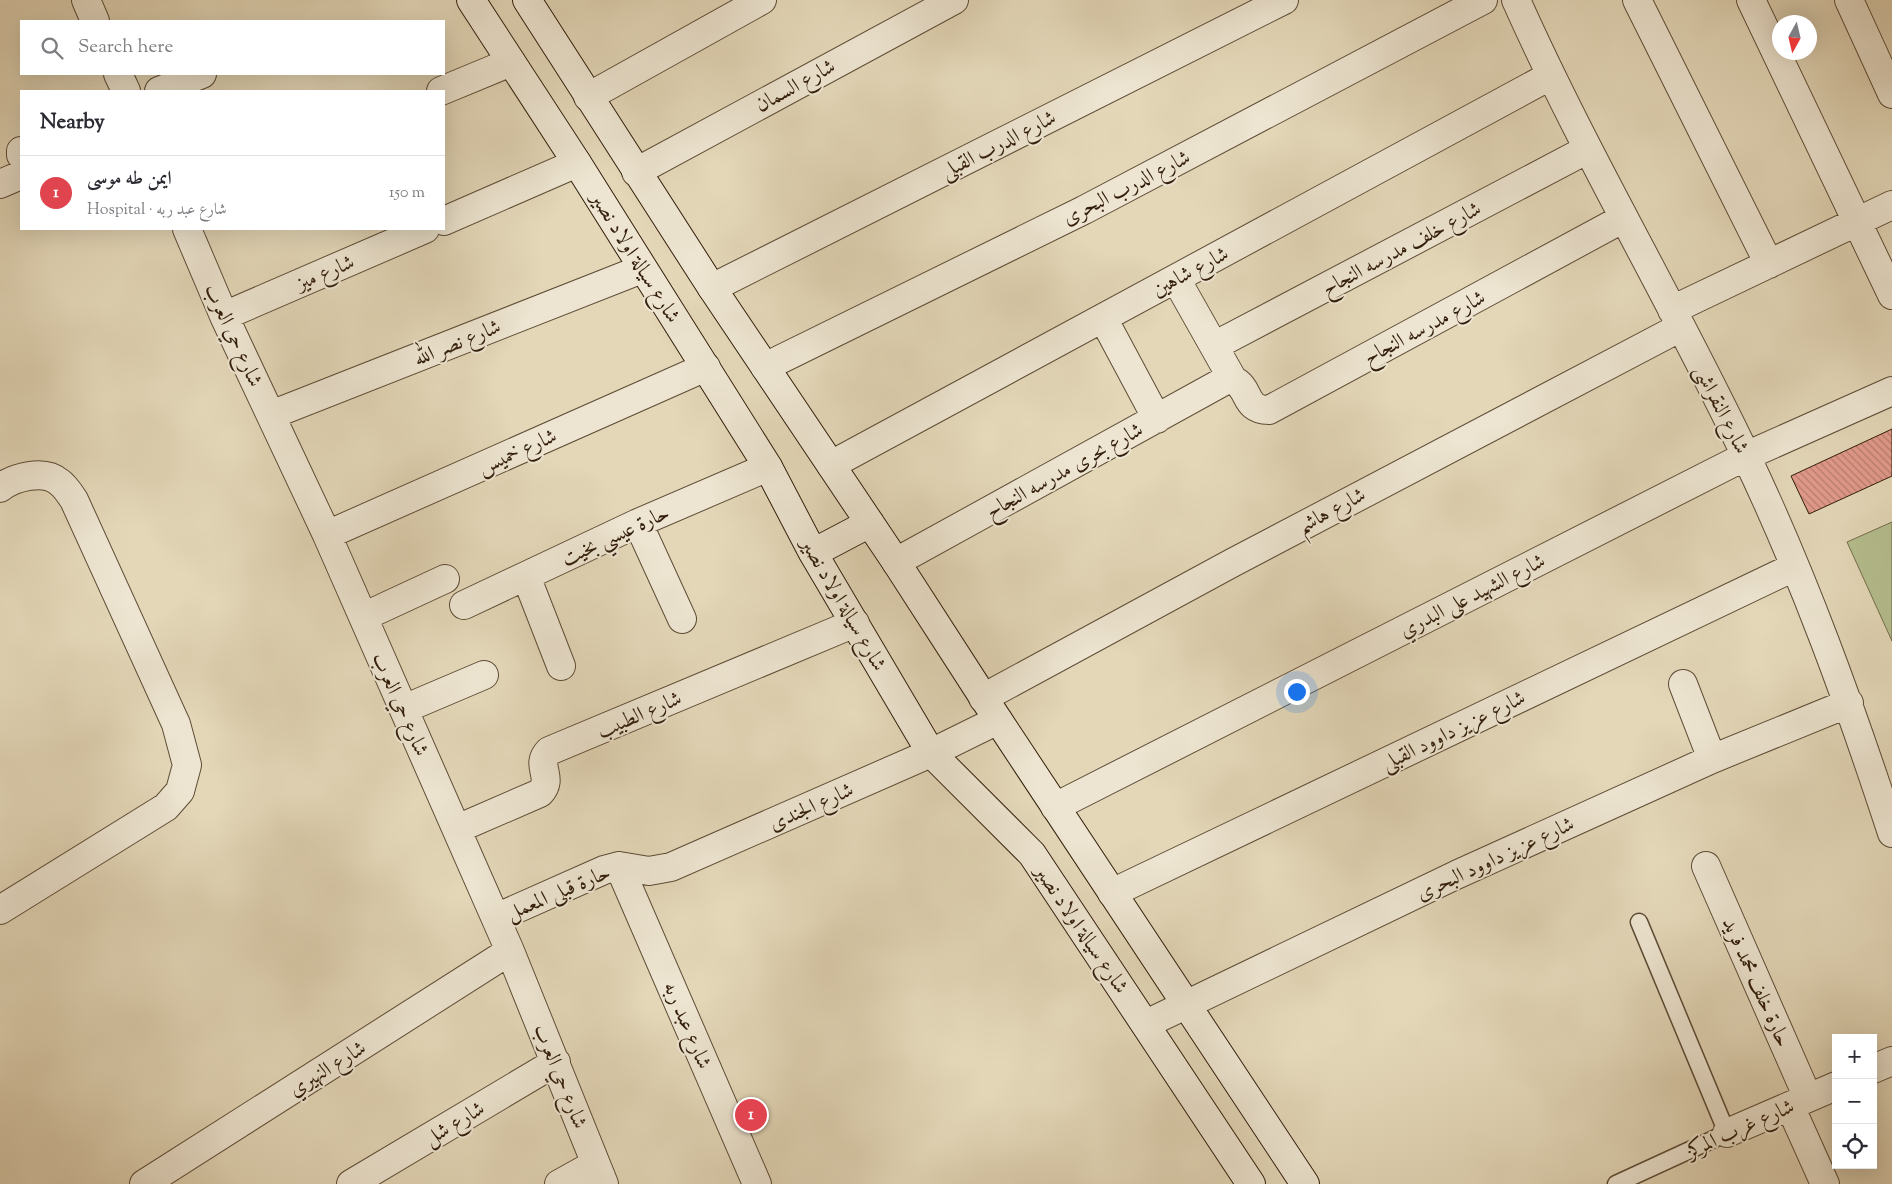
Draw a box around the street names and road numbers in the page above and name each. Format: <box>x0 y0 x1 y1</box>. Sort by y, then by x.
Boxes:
street label: شارع السمان <box>750 52 842 122</box>
street label: شارع الدرب القبلى <box>936 104 1062 189</box>
street label: شارع الدرب البحرى <box>1058 144 1197 235</box>
street label: شارع سيالة اولاد نصير <box>580 185 687 330</box>
street label: شارع خلف مدرسه النجاح <box>1317 195 1488 306</box>
street label: شارع شاهين <box>1147 240 1235 306</box>
street label: شارع ميز <box>290 248 360 301</box>
street label: شارع حي العرب <box>194 279 269 393</box>
street label: شارع مدرسه النجاح <box>1358 284 1493 375</box>
street label: شارع نصر الله <box>408 309 506 376</box>
street label: شارع النقراشى <box>1684 360 1755 460</box>
street label: شارع بحرى مدرسه النجاح <box>981 416 1150 529</box>
street label: شارع خميس <box>473 422 563 485</box>
street label: شارع هاشم <box>1292 481 1374 546</box>
street label: حارة عيسي بخيت <box>557 499 676 578</box>
street label: شارع سيالة اولاد نصير <box>790 531 893 678</box>
street label: شارع الشهيد على البدري <box>1395 547 1552 647</box>
street label: شارع حي العرب <box>362 648 435 762</box>
street label: شارع عزيز داوود القبلى <box>1377 684 1532 781</box>
street label: شارع الطبيب <box>593 685 687 748</box>
street label: شارع الجندى <box>765 776 859 841</box>
street label: شارع عزيز داوود البحرى <box>1412 810 1580 911</box>
street label: حارة قبلى المعمل <box>502 858 616 929</box>
street label: شارع سيالة اولاد نصير <box>1024 858 1135 1001</box>
street label: حارة خلف محمد فريد <box>1713 913 1797 1052</box>
street label: شارع عبد ربه <box>653 977 718 1075</box>
street label: شارع حي العرب <box>524 1020 594 1134</box>
street label: شارع النهيري <box>283 1034 373 1106</box>
street label: شارع غرب المركز <box>1680 1093 1800 1169</box>
street label: شارع شل <box>419 1095 492 1156</box>

